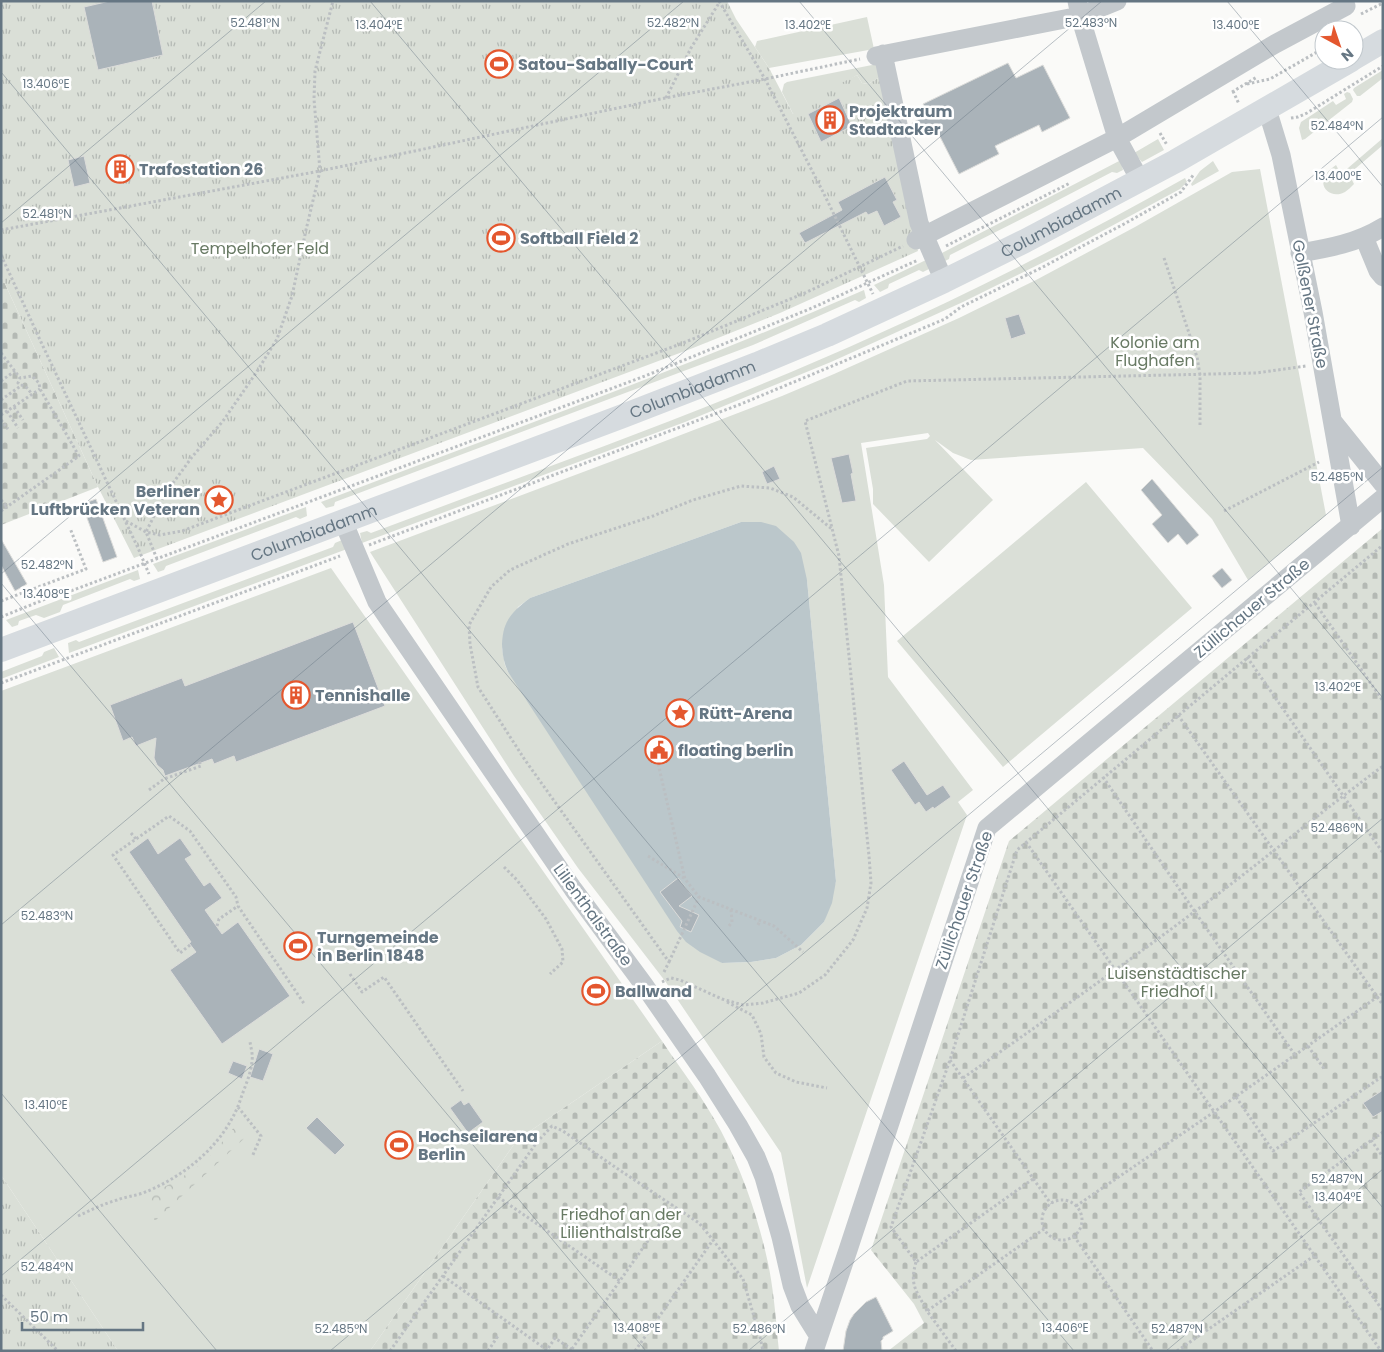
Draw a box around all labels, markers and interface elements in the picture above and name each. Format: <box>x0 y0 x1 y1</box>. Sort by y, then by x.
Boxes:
text: 52.481°N <box>230 14 280 31</box>
text: 52.482°N <box>647 14 699 31</box>
text: 52.483°N <box>1065 14 1117 31</box>
text: 13.404°E <box>355 16 403 33</box>
text: 13.402°E <box>785 16 831 33</box>
text: 13.400°E <box>1212 16 1260 33</box>
north arrow <box>1314 20 1364 70</box>
text: N <box>1337 44 1358 66</box>
sports icon: Satou-Sabally-Court <box>484 49 514 79</box>
place label: Satou-Sabally-Court <box>518 53 693 76</box>
text: 13.406°E <box>22 75 70 92</box>
place label: Projektraum Stadtacker <box>849 100 952 141</box>
building icon: Projektraum Stadtacker <box>815 105 845 135</box>
text: 52.484°N <box>1311 117 1363 134</box>
building icon: Trafostation 26 <box>105 154 135 184</box>
place label: Trafostation 26 <box>139 158 263 181</box>
text: 13.400°E <box>1314 167 1362 184</box>
street label: Columbiadamm <box>997 181 1125 263</box>
text: 52.481°N <box>22 205 72 222</box>
sports icon: Softball Field 2 <box>486 223 516 253</box>
place label: Softball Field 2 <box>520 227 638 250</box>
park label: Tempelhofer Feld <box>191 237 329 260</box>
street label: Golßener Straße <box>1286 238 1334 370</box>
park label: Kolonie am Flughafen <box>1110 331 1200 372</box>
street label: Columbiadamm <box>626 354 759 424</box>
text: 52.485°N <box>1311 468 1363 485</box>
place label: Berliner Luftbrücken Veteran <box>31 480 200 521</box>
place icon: Berliner Luftbrücken Veteran <box>204 485 234 515</box>
street label: Columbiadamm <box>247 498 380 567</box>
street label: Züllichauer Straße <box>1189 553 1315 663</box>
text: 52.482°N <box>21 556 73 573</box>
text: 13.408°E <box>22 585 70 602</box>
text: 13.402°E <box>1315 678 1361 695</box>
building icon: Tennishalle <box>281 680 311 710</box>
place label: Tennishalle <box>315 684 411 707</box>
place icon: Rütt-Arena <box>665 698 695 728</box>
place label: Rütt-Arena <box>699 702 793 725</box>
public building icon: floating berlin <box>644 735 674 765</box>
place label: floating berlin <box>678 739 794 762</box>
text: 52.486°N <box>1310 819 1364 836</box>
street label: Züllichauer Straße <box>930 828 998 972</box>
street label: Lilienthalstraße <box>548 859 638 971</box>
text: 52.483°N <box>21 907 73 924</box>
place label: Turngemeinde in Berlin 1848 <box>317 926 439 967</box>
sports icon: Turngemeinde in Berlin 1848 <box>283 931 313 961</box>
park label: Luisenstädtischer Friedhof I <box>1107 962 1247 1003</box>
sports icon: Ballwand <box>581 976 611 1006</box>
place label: Ballwand <box>615 980 692 1003</box>
text: 13.410°E <box>24 1096 68 1113</box>
place label: Hochseilarena Berlin <box>418 1125 538 1166</box>
sports icon: Hochseilarena Berlin <box>384 1130 414 1160</box>
text: 52.487°N <box>1311 1170 1363 1187</box>
text: 13.404°E <box>1314 1188 1362 1205</box>
park label: Friedhof an der Lilienthalstraße <box>560 1203 682 1244</box>
text: 52.484°N <box>21 1258 73 1275</box>
scale bar <box>22 1300 144 1332</box>
text: 50 m <box>30 1306 68 1327</box>
text: 13.408°E <box>613 1319 661 1336</box>
text: 13.406°E <box>1041 1319 1089 1336</box>
text: 52.485°N <box>315 1320 367 1337</box>
text: 52.486°N <box>732 1320 786 1337</box>
text: 52.487°N <box>1151 1320 1203 1337</box>

